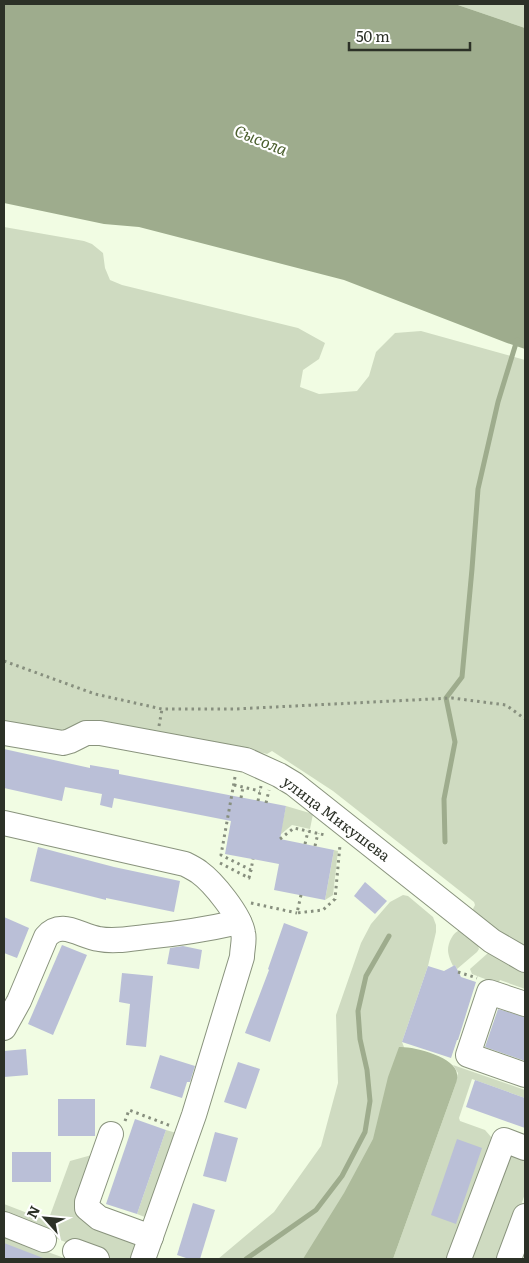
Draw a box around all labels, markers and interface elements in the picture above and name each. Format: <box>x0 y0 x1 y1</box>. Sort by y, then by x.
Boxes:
scale bar <box>349 20 470 52</box>
text: 50 m <box>356 24 390 47</box>
water label: Сысола <box>231 118 292 161</box>
street label: улица Микушева <box>278 769 397 867</box>
north arrow <box>20 1193 70 1243</box>
text: N <box>21 1202 44 1221</box>

